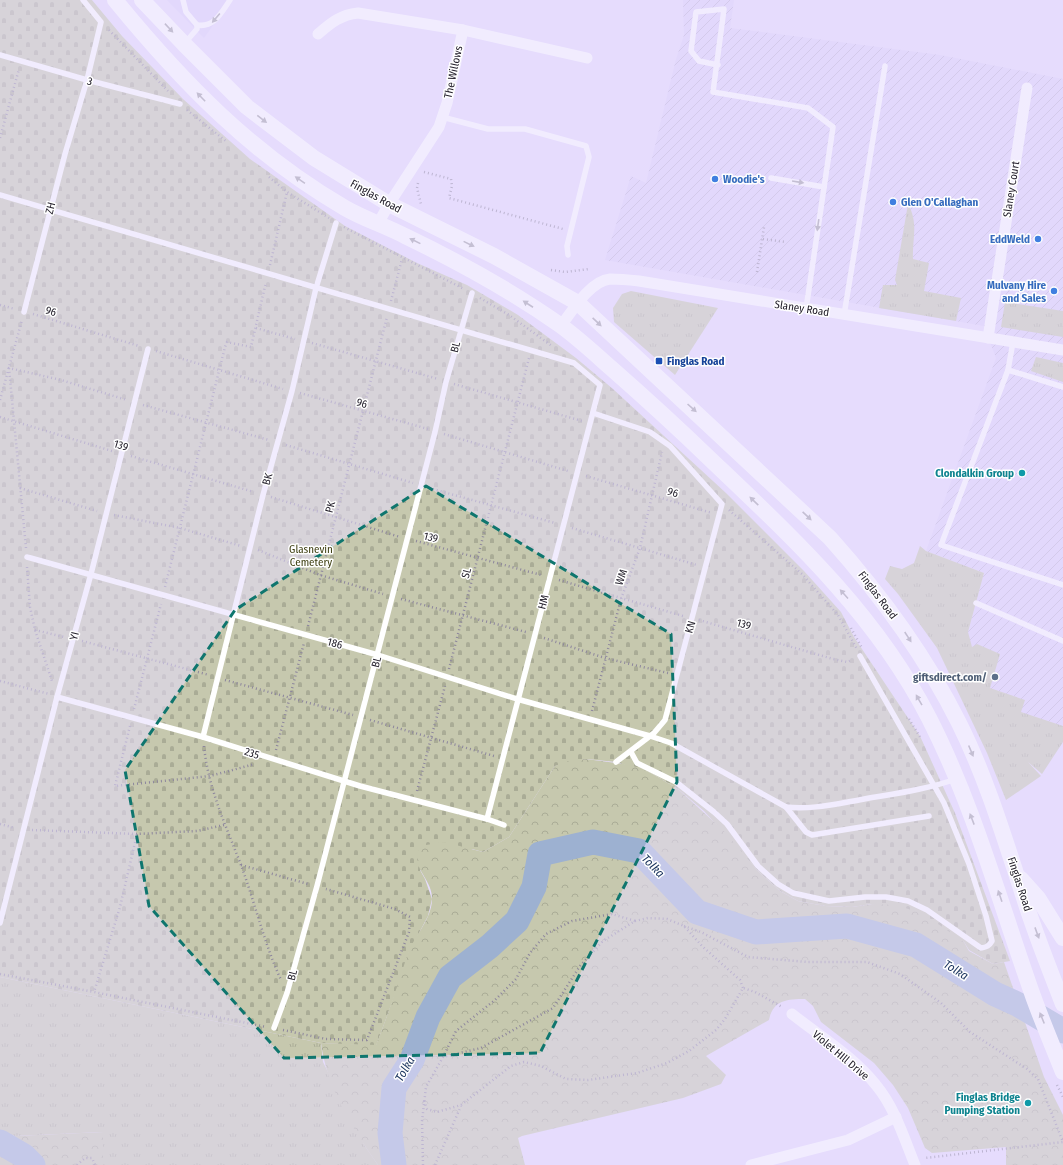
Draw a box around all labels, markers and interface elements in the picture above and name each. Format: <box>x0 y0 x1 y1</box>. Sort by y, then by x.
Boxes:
one-way arrow <box>212 13 221 23</box>
one-way arrow <box>164 23 173 34</box>
street label: The Willows <box>442 44 465 100</box>
street label: 3 <box>86 75 94 88</box>
one-way arrow <box>196 92 205 102</box>
one-way arrow <box>257 114 268 123</box>
street label: Slaney Court <box>1001 160 1022 218</box>
place label: Woodie's <box>723 173 765 186</box>
marker: Woodie's <box>710 174 720 184</box>
one-way arrow <box>295 176 306 184</box>
street label: Finglas Road <box>348 177 404 216</box>
one-way arrow <box>791 180 804 186</box>
place label: Glen O'Callaghan <box>901 196 978 209</box>
marker: Glen O'Callaghan <box>888 197 898 207</box>
street label: ZH <box>43 201 58 215</box>
one-way arrow <box>815 219 821 231</box>
place label: EddWeld <box>990 233 1030 246</box>
marker: EddWeld <box>1033 234 1043 244</box>
one-way arrow <box>409 237 421 244</box>
one-way arrow <box>463 241 474 247</box>
place label: Mulvany Hire and Sales <box>987 279 1046 305</box>
marker: Mulvany Hire and Sales <box>1049 286 1059 296</box>
street label: Slaney Road <box>774 298 830 319</box>
one-way arrow <box>523 300 533 308</box>
street label: 96 <box>44 304 58 319</box>
one-way arrow <box>592 317 602 326</box>
street label: BL <box>448 340 463 354</box>
place label: Finglas Road <box>667 355 724 368</box>
marker: Finglas Road <box>654 356 664 366</box>
street label: 96 <box>355 396 369 411</box>
one-way arrow <box>687 404 697 413</box>
street label: 139 <box>112 437 130 454</box>
place label: Clondalkin Group <box>935 467 1014 480</box>
marker: Clondalkin Group <box>1017 468 1027 478</box>
street label: BK <box>260 472 275 487</box>
street label: 96 <box>666 485 681 500</box>
one-way arrow <box>749 496 759 506</box>
street label: PK <box>323 500 338 514</box>
one-way arrow <box>803 511 812 520</box>
street label: 139 <box>422 529 439 546</box>
park label: Glasnevin Cemetery <box>289 543 333 569</box>
street label: SL <box>459 566 474 580</box>
street label: WM <box>613 567 630 587</box>
street label: Finglas Road <box>855 569 900 622</box>
one-way arrow <box>840 589 849 599</box>
street label: HM <box>535 593 552 611</box>
street label: 139 <box>735 616 753 633</box>
street label: KN <box>683 619 698 635</box>
street label: YI <box>67 630 82 642</box>
one-way arrow <box>905 631 912 643</box>
street label: 186 <box>326 635 344 652</box>
street label: BL <box>369 655 384 669</box>
place label: giftsdirect.com/ <box>913 671 987 684</box>
marker: giftsdirect.com/ <box>990 672 1000 682</box>
one-way arrow <box>915 694 922 706</box>
street label: 235 <box>243 745 261 762</box>
one-way arrow <box>968 745 974 757</box>
one-way arrow <box>968 812 974 824</box>
water label: Tolka <box>639 852 667 880</box>
street label: Finglas Road <box>1005 855 1034 913</box>
one-way arrow <box>996 890 1002 902</box>
one-way arrow <box>1034 928 1040 940</box>
water label: Tolka <box>941 957 971 983</box>
street label: BL <box>285 968 300 982</box>
one-way arrow <box>1038 1011 1044 1023</box>
street label: Violet HIll Drive <box>810 1028 872 1083</box>
water label: Tolka <box>392 1054 418 1084</box>
place label: Finglas Bridge Pumping Station <box>945 1091 1020 1117</box>
marker: Finglas Bridge Pumping Station <box>1023 1098 1033 1108</box>

